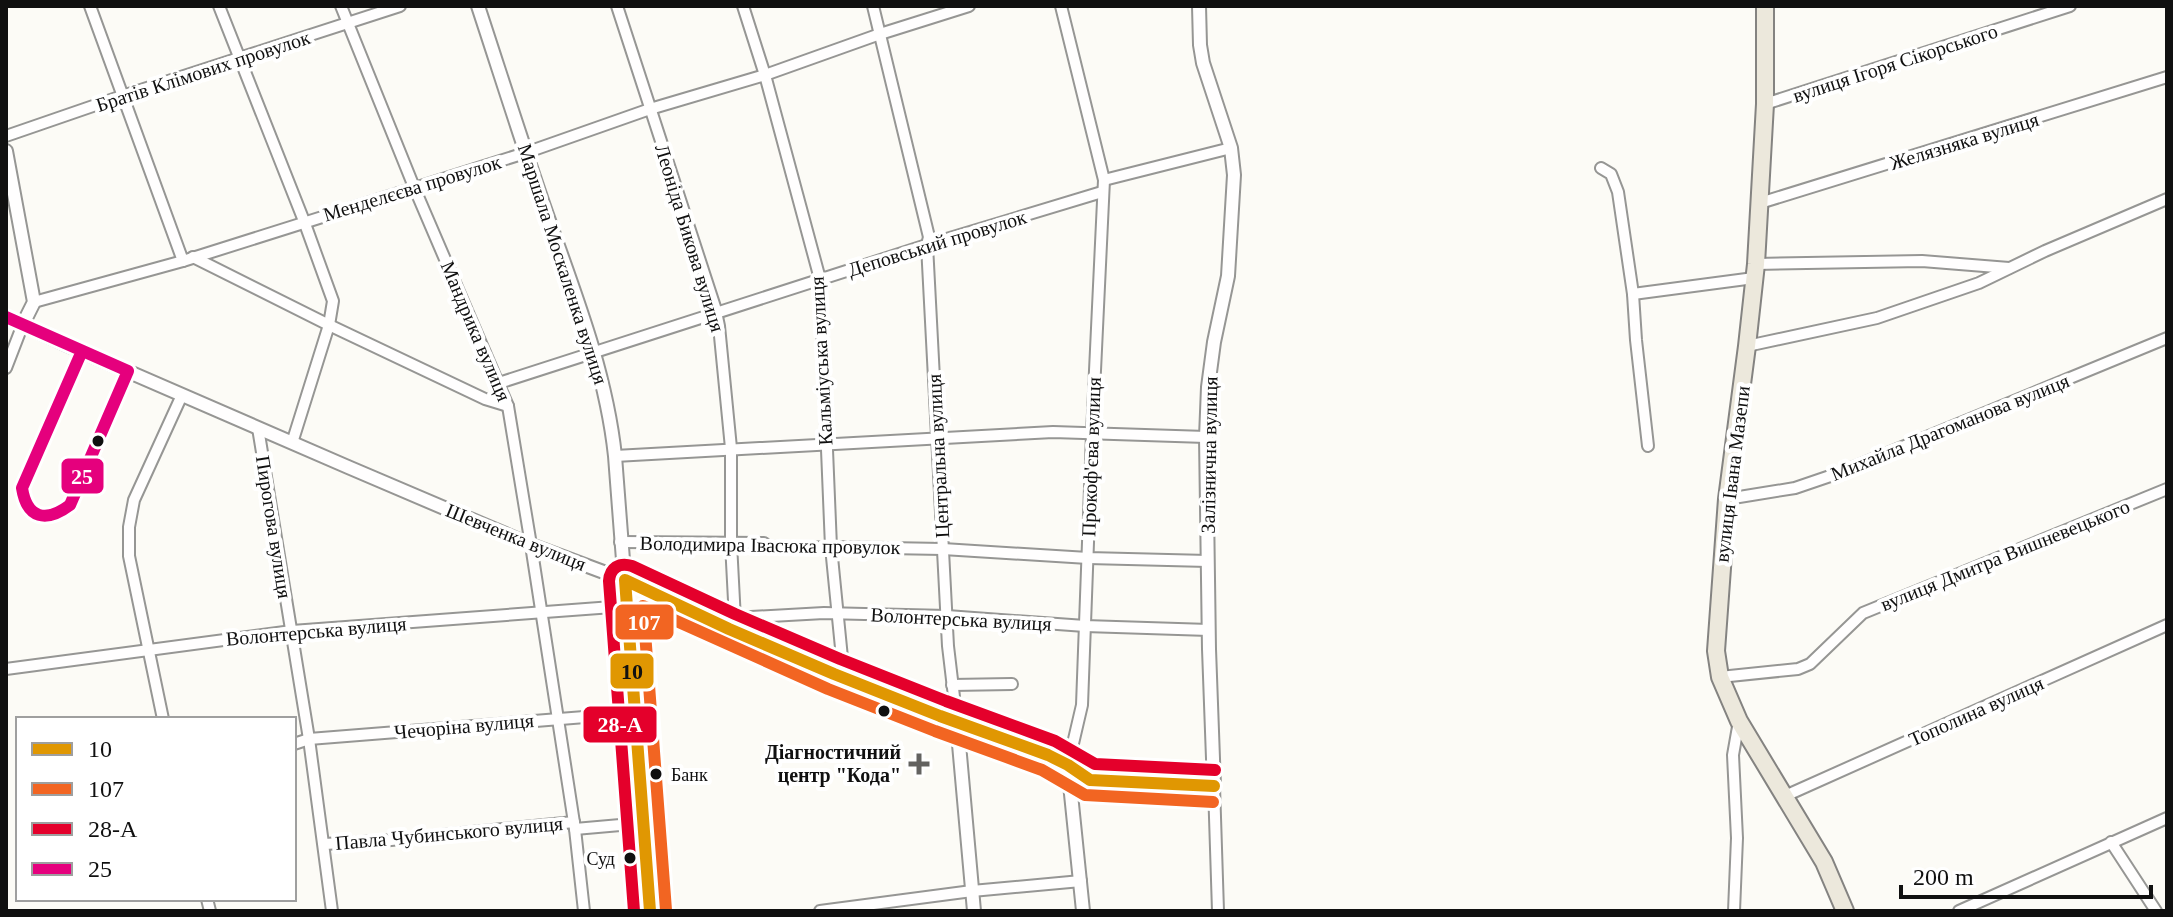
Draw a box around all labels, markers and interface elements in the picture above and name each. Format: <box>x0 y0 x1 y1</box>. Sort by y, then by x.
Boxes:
street label: вулиця Ігоря Сікорського <box>1790 19 2000 107</box>
street label: Братів Клімових провулок <box>93 26 313 117</box>
street label: Желязняка вулиця <box>1887 108 2041 175</box>
street label: Маршала Москаленка вулиця <box>513 141 612 387</box>
street label: Леоніда Бикова вулиця <box>650 142 729 335</box>
street label: Менделєєва провулок <box>320 150 504 226</box>
street label: Деповський провулок <box>845 205 1029 282</box>
street label: Мандрика вулиця <box>436 258 515 405</box>
street label: Кальміуська вулиця <box>806 276 837 446</box>
street label: Михайла Драгоманова вулиця <box>1828 369 2073 486</box>
street label: Центральна вулиця <box>923 373 954 539</box>
street label: Залізнична вулиця <box>1197 376 1222 534</box>
street label: Прокоф'єва вулиця <box>1077 377 1106 537</box>
street label: вулиця Івана Мазепи <box>1710 384 1755 564</box>
unlabelled marker <box>90 433 106 449</box>
street label: Пирогова вулиця <box>251 454 296 600</box>
line badge: 25 <box>60 457 105 495</box>
text: 25 <box>71 464 93 489</box>
street label: вулиця Дмитра Вишневецького <box>1877 495 2133 616</box>
street label: Шевченка вулиця <box>442 499 589 576</box>
street label: Володимира Івасюка провулок <box>639 532 901 559</box>
line badge: 107 <box>614 603 675 641</box>
street label: Волонтерська вулиця <box>870 603 1052 636</box>
text: 107 <box>628 610 661 635</box>
street label: Волонтерська вулиця <box>225 612 407 651</box>
line badge: 10 <box>609 652 655 690</box>
text: 10 <box>621 659 643 684</box>
street label: Тополина вулиця <box>1905 671 2047 751</box>
unlabelled marker <box>876 703 892 719</box>
line badge: 28-А <box>582 705 658 744</box>
street label: Чечоріна вулиця <box>393 709 535 744</box>
text: 28-А <box>597 712 643 737</box>
legend <box>16 717 296 901</box>
text: 10 <box>88 736 112 762</box>
place label: Діагностичний центр "Кода" <box>765 741 901 787</box>
marker: Діагностичний центр "Кода" <box>908 753 930 775</box>
place label: Банк <box>671 765 708 785</box>
marker: Банк <box>648 766 664 782</box>
text: 107 <box>88 776 124 802</box>
street label: Павла Чубинського вулиця <box>334 812 564 855</box>
text: 28-А <box>88 816 138 842</box>
place label: Суд <box>586 849 615 869</box>
scale bar <box>1901 849 2151 899</box>
marker: Суд <box>622 850 638 866</box>
text: 25 <box>88 856 112 882</box>
text: 200 m <box>1913 864 1974 890</box>

